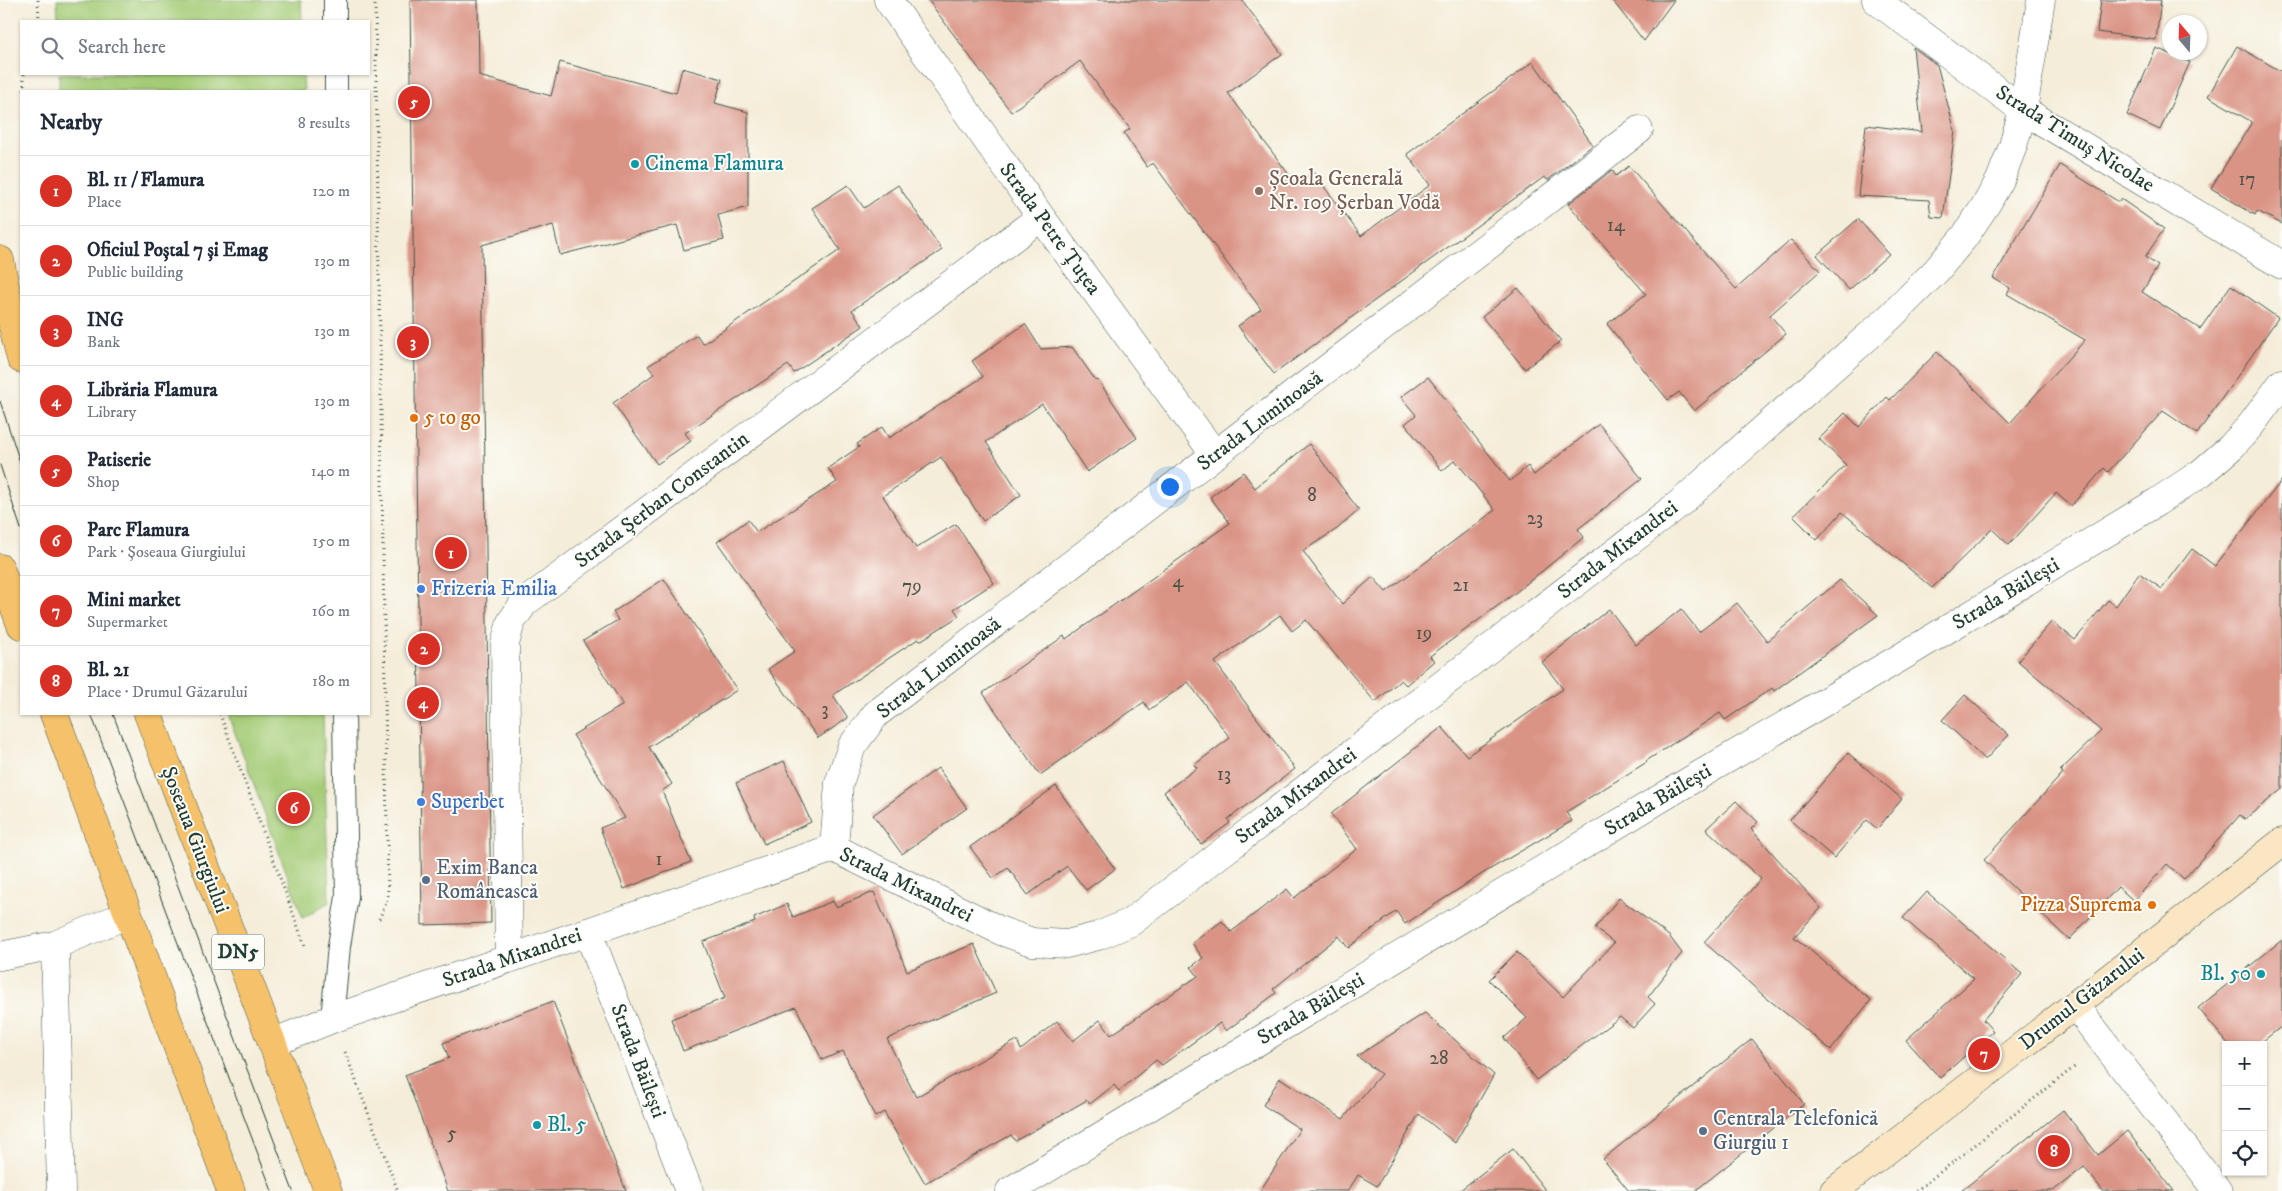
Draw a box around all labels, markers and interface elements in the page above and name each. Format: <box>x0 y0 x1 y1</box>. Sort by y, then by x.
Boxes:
north arrow <box>2162 15 2207 60</box>
search box <box>20 20 370 75</box>
icon: search <box>38 34 66 62</box>
text: Search here <box>78 36 166 59</box>
street label: Strada Timuș Nicolae <box>1991 80 2159 198</box>
pin: 5 <box>398 83 430 121</box>
text: Nearby <box>40 110 102 136</box>
text: 8 results <box>298 113 350 133</box>
place label: Cinema Flamura <box>645 151 784 177</box>
marker: Cinema Flamura <box>629 158 641 170</box>
street label: Strada Petre Țuțea <box>993 158 1107 300</box>
place label: Școala Generală Nr. 109 Șerban Vodă <box>1269 166 1440 216</box>
house number: 17 <box>2239 168 2256 191</box>
text: Bl. 11 / Flamura <box>87 169 204 192</box>
text: 1 <box>53 181 59 201</box>
text: 120 m <box>312 181 350 201</box>
marker: Școala Generală Nr. 109 Șerban Vodă <box>1253 185 1265 197</box>
text: Place <box>87 192 121 212</box>
house number: 14 <box>1607 214 1626 237</box>
text: Oficiul Poștal 7 și Emag <box>87 239 268 262</box>
text: 2 <box>52 251 60 271</box>
text: 130 m <box>314 251 350 271</box>
text: Public building <box>87 262 183 282</box>
text: ING <box>87 309 124 332</box>
text: 3 <box>53 321 59 341</box>
text: 130 m <box>314 321 350 341</box>
pin: 3 <box>397 323 429 361</box>
text: Bank <box>87 332 120 352</box>
street label: Strada Luminoasă <box>1192 365 1328 477</box>
text: Librăria Flamura <box>87 379 218 402</box>
text: 4 <box>51 391 61 411</box>
text: 130 m <box>314 391 350 411</box>
text: Library <box>87 402 136 422</box>
place label: 5 to go <box>424 405 481 431</box>
marker: 5 to go <box>408 412 420 424</box>
street label: Strada Șerban Constantin <box>570 426 754 574</box>
text: Patiserie <box>87 449 151 472</box>
text: 5 <box>52 461 60 481</box>
text: 140 m <box>311 461 350 481</box>
text: Shop <box>87 472 120 492</box>
your location <box>1157 474 1183 500</box>
house number: 8 <box>1307 484 1317 507</box>
street label: Strada Mixandrei <box>1553 495 1683 605</box>
house number: 23 <box>1527 507 1543 530</box>
text: Parc Flamura <box>87 519 189 542</box>
text: 6 <box>52 531 60 551</box>
text: 150 m <box>312 531 350 551</box>
pin: 1 <box>435 534 467 572</box>
text: Park · Șoseaua Giurgiului <box>87 542 246 562</box>
street label: Strada Băilești <box>1948 552 2064 636</box>
house number: 4 <box>1173 570 1185 593</box>
house number: 21 <box>1453 574 1469 597</box>
house number: 79 <box>902 575 922 598</box>
place label: Frizeria Emilia <box>431 576 557 602</box>
marker: Frizeria Emilia <box>415 583 427 595</box>
text: Mini market <box>87 589 181 612</box>
text: 7 <box>52 601 60 621</box>
text: 160 m <box>312 601 350 621</box>
street label: Strada Luminoasă <box>872 611 1006 725</box>
text: Supermarket <box>87 612 168 632</box>
house number: 19 <box>1416 622 1432 645</box>
pin: 2 <box>408 630 440 668</box>
text: Bl. 21 <box>87 659 130 682</box>
text: 8 <box>52 671 60 691</box>
text: 180 m <box>312 671 350 691</box>
text: Place · Drumul Găzarului <box>87 682 248 702</box>
pin: 4 <box>407 684 439 722</box>
house number: 3 <box>821 698 829 721</box>
street label: Strada Mixandrei <box>1230 742 1362 850</box>
street label: Strada Băilești <box>1600 758 1716 842</box>
street label: Șoseaua Giurgiului <box>155 763 235 917</box>
house number: 13 <box>1217 763 1231 786</box>
pin: 6 <box>278 789 310 827</box>
place label: Superbet <box>431 789 505 815</box>
marker: Superbet <box>415 796 427 808</box>
street label: Strada Mixandrei <box>835 841 977 929</box>
house number: 1 <box>656 848 663 871</box>
place label: Exim Banca Românească <box>436 855 538 905</box>
marker: Exim Banca Românească <box>420 874 432 886</box>
place label: Pizza Suprema <box>2020 892 2142 918</box>
marker: Pizza Suprema <box>2146 899 2158 911</box>
street label: Strada Mixandrei <box>439 922 585 994</box>
road number: DN5 <box>212 934 264 970</box>
street label: Drumul Găzarului <box>2014 942 2150 1056</box>
place label: Bl. 50 <box>2200 961 2251 987</box>
street label: Strada Băilești <box>1253 967 1369 1051</box>
marker: Bl. 50 <box>2255 968 2267 980</box>
street label: Strada Băilești <box>604 1000 672 1122</box>
pin: 7 <box>1968 1035 2000 1073</box>
map controls <box>2222 1041 2267 1176</box>
button: + <box>2222 1041 2267 1086</box>
house number: 28 <box>1430 1047 1448 1070</box>
button: − <box>2222 1086 2267 1131</box>
place label: Centrala Telefonică Giurgiu 1 <box>1713 1106 1878 1156</box>
place label: Bl. 5 <box>547 1112 586 1138</box>
marker: Bl. 5 <box>531 1119 543 1131</box>
house number: 5 <box>447 1122 457 1145</box>
marker: Centrala Telefonică Giurgiu 1 <box>1697 1125 1709 1137</box>
button: locate <box>2222 1131 2267 1176</box>
pin: 8 <box>2038 1132 2070 1170</box>

